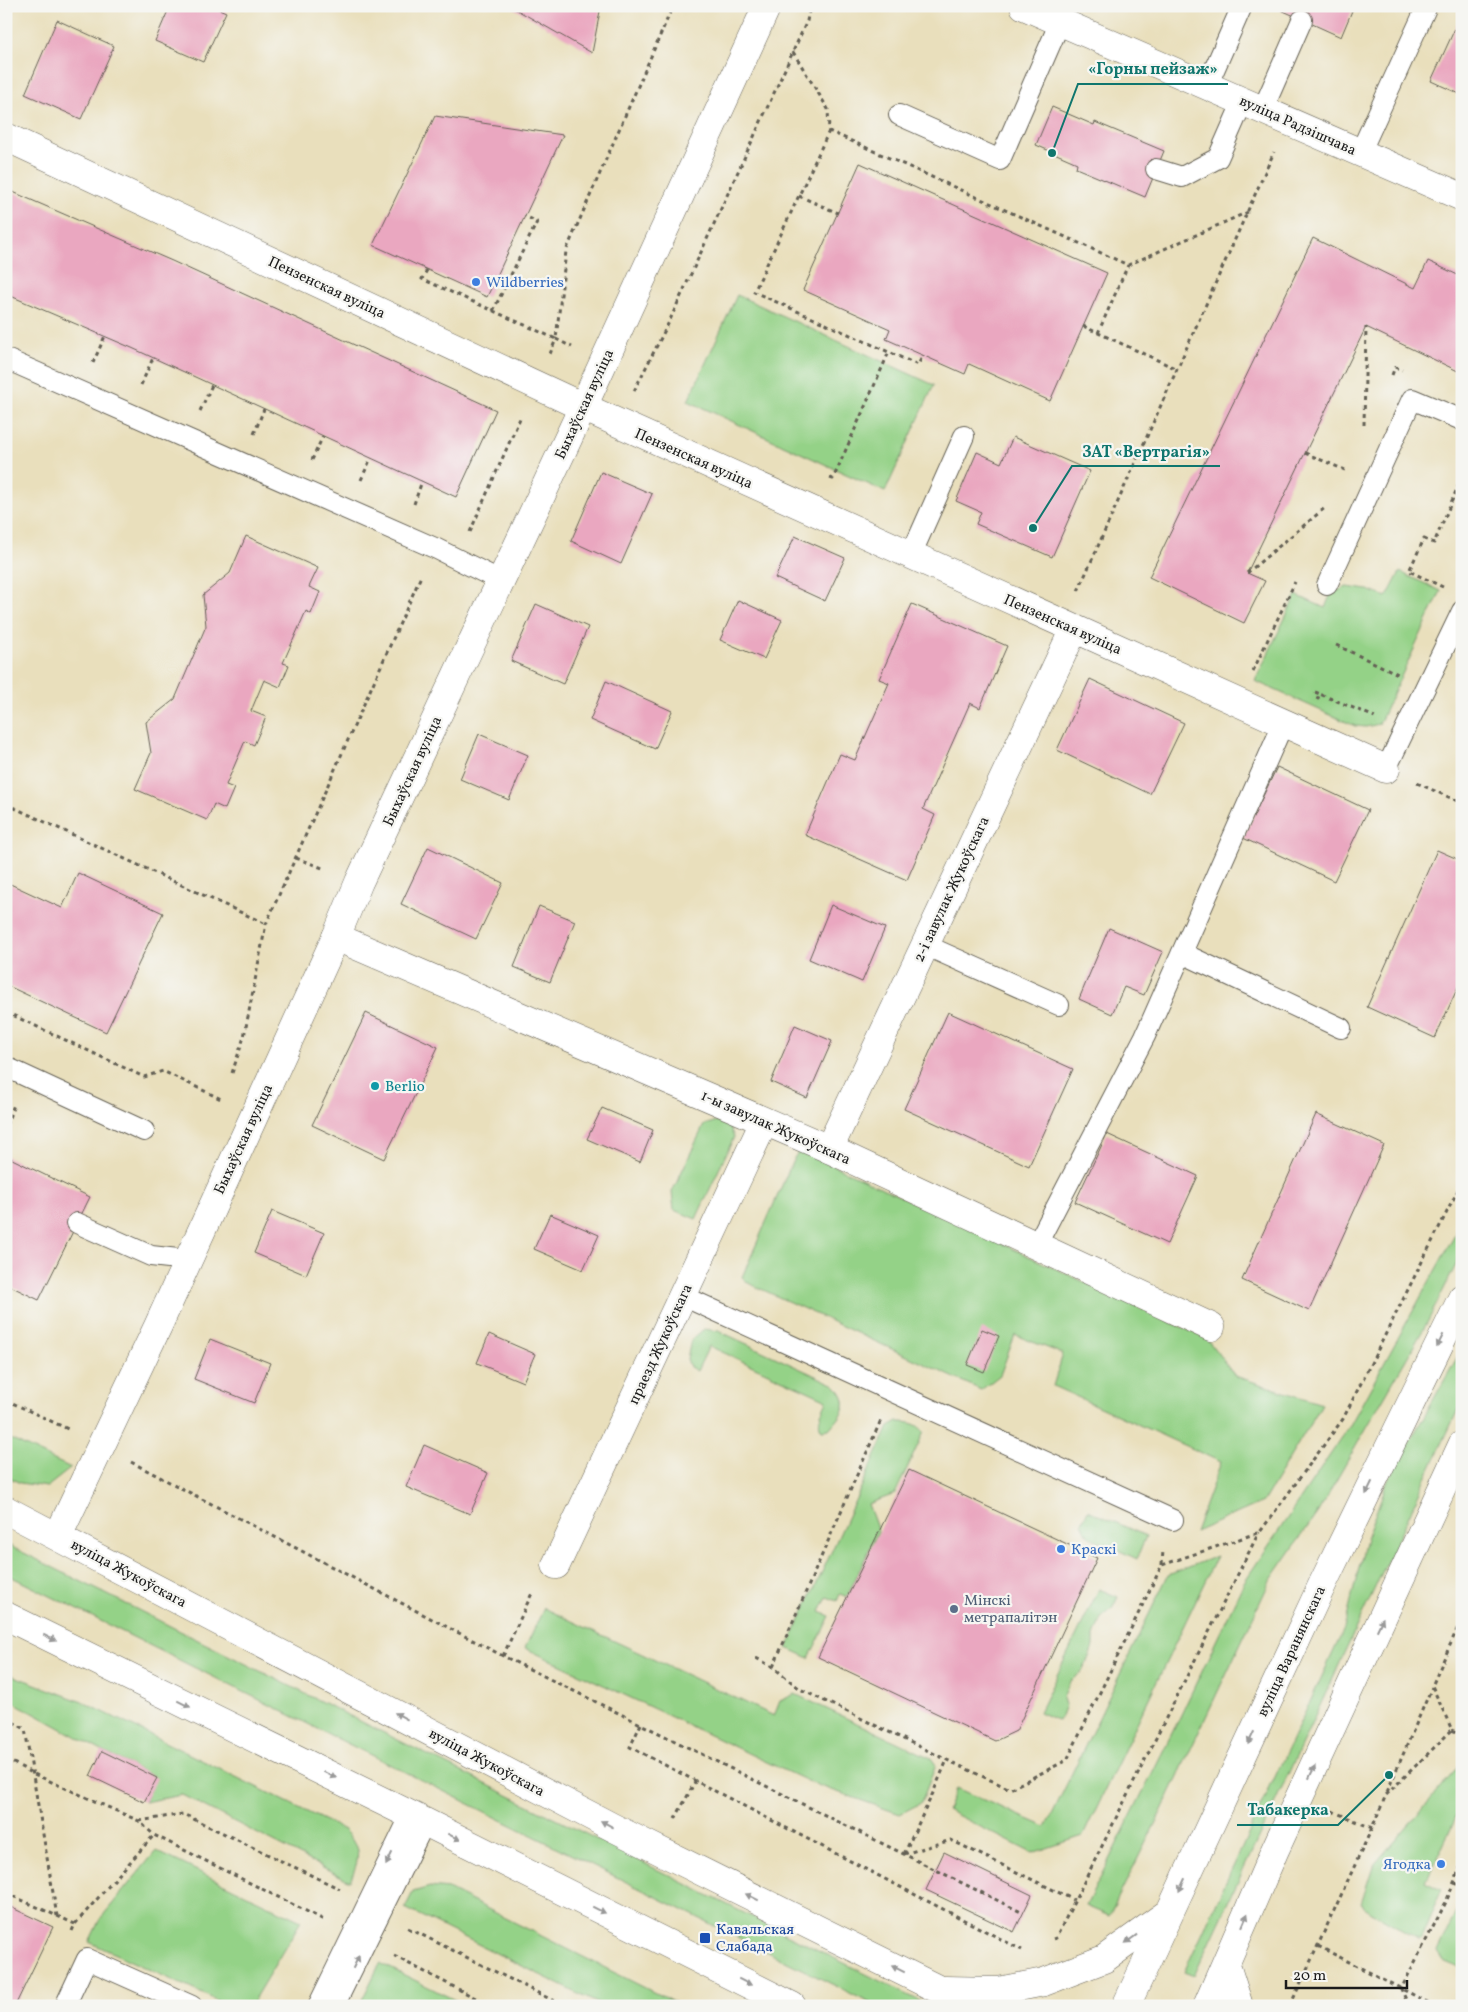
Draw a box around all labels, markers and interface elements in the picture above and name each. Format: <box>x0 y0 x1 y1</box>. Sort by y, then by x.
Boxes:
callout: «Горны пейзаж» <box>1078 53 1228 84</box>
text: «Горны пейзаж» <box>1088 59 1218 81</box>
street label: вуліца Радзішчава <box>1236 91 1359 162</box>
street label: Пензенская вуліца <box>264 252 388 325</box>
place label: Wildberries <box>486 273 564 294</box>
marker: Wildberries <box>470 276 482 288</box>
street label: Быхаўская вуліца <box>551 346 620 463</box>
street label: Пензенская вуліца <box>631 424 756 495</box>
callout: ЗАТ «Вертрагія» <box>1072 435 1220 466</box>
text: ЗАТ «Вертрагія» <box>1082 442 1210 464</box>
street label: Пензенская вуліца <box>1000 590 1125 661</box>
street label: Быхаўская вуліца <box>379 713 448 830</box>
street label: 2-і завулак Жукоўскага <box>909 813 995 966</box>
place label: Berlio <box>385 1077 425 1098</box>
marker: Berlio <box>369 1080 381 1092</box>
street label: Быхаўская вуліца <box>210 1081 279 1198</box>
street label: 1-ы завулак Жукоўскага <box>697 1086 854 1171</box>
street label: праезд Жукоўскага <box>624 1281 699 1409</box>
one-way arrow <box>1436 1334 1444 1349</box>
one-way arrow <box>1365 1480 1373 1495</box>
street label: вуліца Жукоўскага <box>67 1535 190 1614</box>
place label: Краскі <box>1071 1540 1116 1561</box>
marker: Краскі <box>1055 1543 1067 1555</box>
street label: вуліца Варанянскага <box>1253 1583 1332 1720</box>
place label: Мінскі метрапалітэн <box>964 1591 1057 1629</box>
marker: Мінскі метрапалітэн <box>948 1603 960 1615</box>
one-way arrow <box>1376 1617 1384 1631</box>
one-way arrow <box>43 1634 57 1642</box>
one-way arrow <box>177 1700 192 1708</box>
one-way arrow <box>394 1712 408 1720</box>
street label: вуліца Жукоўскага <box>425 1724 548 1803</box>
one-way arrow <box>1246 1731 1254 1745</box>
one-way arrow <box>1308 1765 1316 1779</box>
one-way arrow <box>323 1771 337 1779</box>
callout: Табакерка <box>1237 1794 1338 1825</box>
text: Табакерка <box>1247 1800 1329 1822</box>
one-way arrow <box>599 1820 614 1828</box>
one-way arrow <box>447 1832 462 1841</box>
one-way arrow <box>385 1851 393 1866</box>
place label: Ягодка <box>1383 1855 1431 1876</box>
marker: Ягодка <box>1435 1858 1447 1870</box>
one-way arrow <box>1178 1878 1186 1892</box>
one-way arrow <box>745 1893 759 1901</box>
one-way arrow <box>592 1906 607 1914</box>
one-way arrow <box>1242 1913 1250 1927</box>
place label: Кавальская Слабада <box>716 1920 794 1958</box>
marker: Кавальская Слабада <box>698 1931 712 1945</box>
one-way arrow <box>1124 1934 1138 1944</box>
one-way arrow <box>352 1955 360 1969</box>
scale bar <box>1286 1957 1407 1989</box>
one-way arrow <box>891 1965 905 1973</box>
text: 20 m <box>1293 1966 1326 1987</box>
one-way arrow <box>738 1978 752 1986</box>

